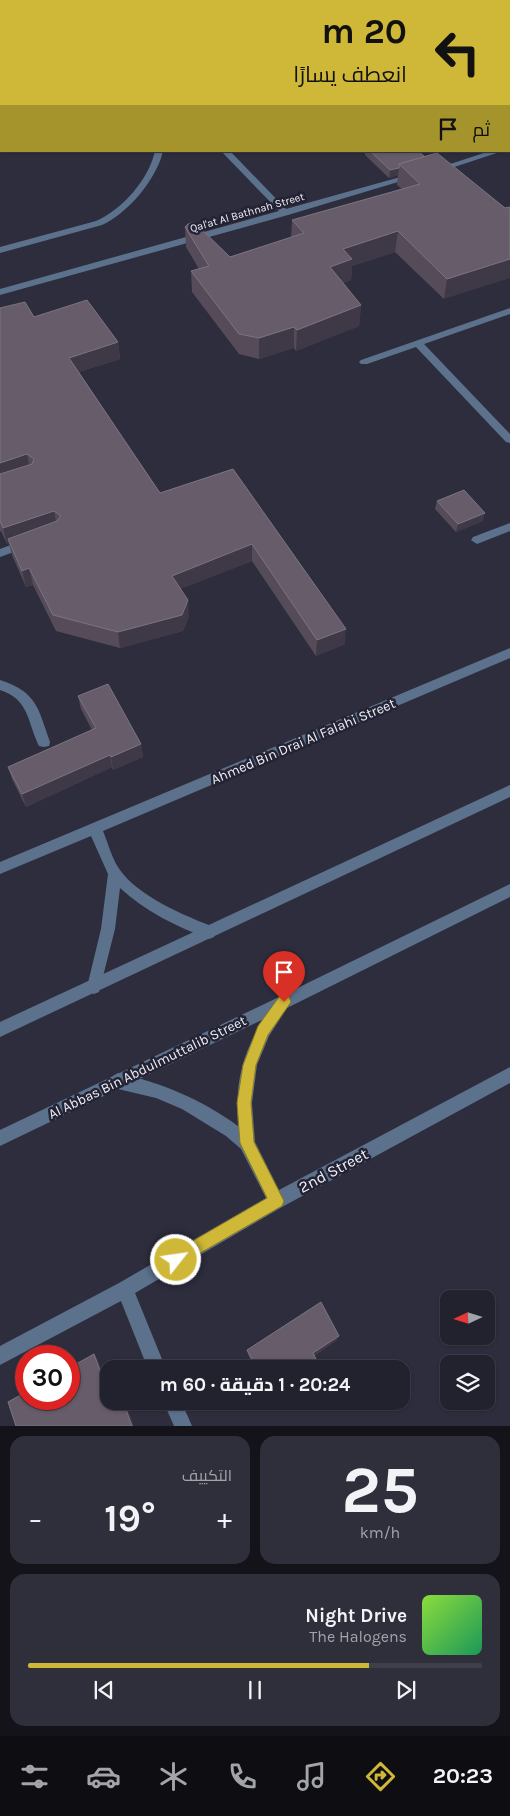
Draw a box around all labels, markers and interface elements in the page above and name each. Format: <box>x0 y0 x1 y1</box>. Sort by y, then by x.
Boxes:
text: 20 m <box>322 11 407 52</box>
icon: left <box>425 20 490 85</box>
text: انعطف يسارًا <box>293 62 407 88</box>
icon: arrive <box>434 115 462 143</box>
text: ثم <box>472 119 490 141</box>
street label: Qal'at Al Bathnah Street <box>188 190 306 235</box>
street label: Ahmed Bin Drai Al Falahi Street <box>208 695 398 788</box>
pin <box>263 951 305 1002</box>
icon: arrive <box>270 958 298 986</box>
street label: Al Abbas Bin Abdulmuttalib Street <box>46 1012 249 1123</box>
street label: 2nd Street <box>295 1144 371 1197</box>
position arrow <box>149 1233 201 1285</box>
north arrow <box>440 1290 495 1345</box>
map controls <box>440 1290 495 1410</box>
speed limit sign: 30 <box>15 1345 80 1410</box>
button: layers <box>440 1355 495 1410</box>
text: 20:24 · 1 دقيقة · 60 m <box>160 1374 350 1396</box>
text: 25 <box>341 1452 419 1528</box>
text: التكييف <box>182 1466 232 1485</box>
text: 19° <box>104 1496 156 1541</box>
text: − <box>28 1502 43 1535</box>
text: + <box>217 1502 232 1535</box>
text: km/h <box>360 1523 400 1542</box>
text: Night Drive <box>305 1605 407 1627</box>
text: The Halogens <box>309 1627 407 1646</box>
icon: previous <box>90 1676 118 1704</box>
icon: pause <box>241 1676 269 1704</box>
icon: next <box>392 1676 420 1704</box>
icon: filters <box>17 1759 52 1794</box>
icon: car <box>86 1759 121 1794</box>
icon: climate <box>156 1759 191 1794</box>
icon: phone <box>225 1759 260 1794</box>
icon: music <box>294 1759 329 1794</box>
icon: directions <box>363 1759 398 1794</box>
text: 20:23 <box>433 1763 493 1789</box>

